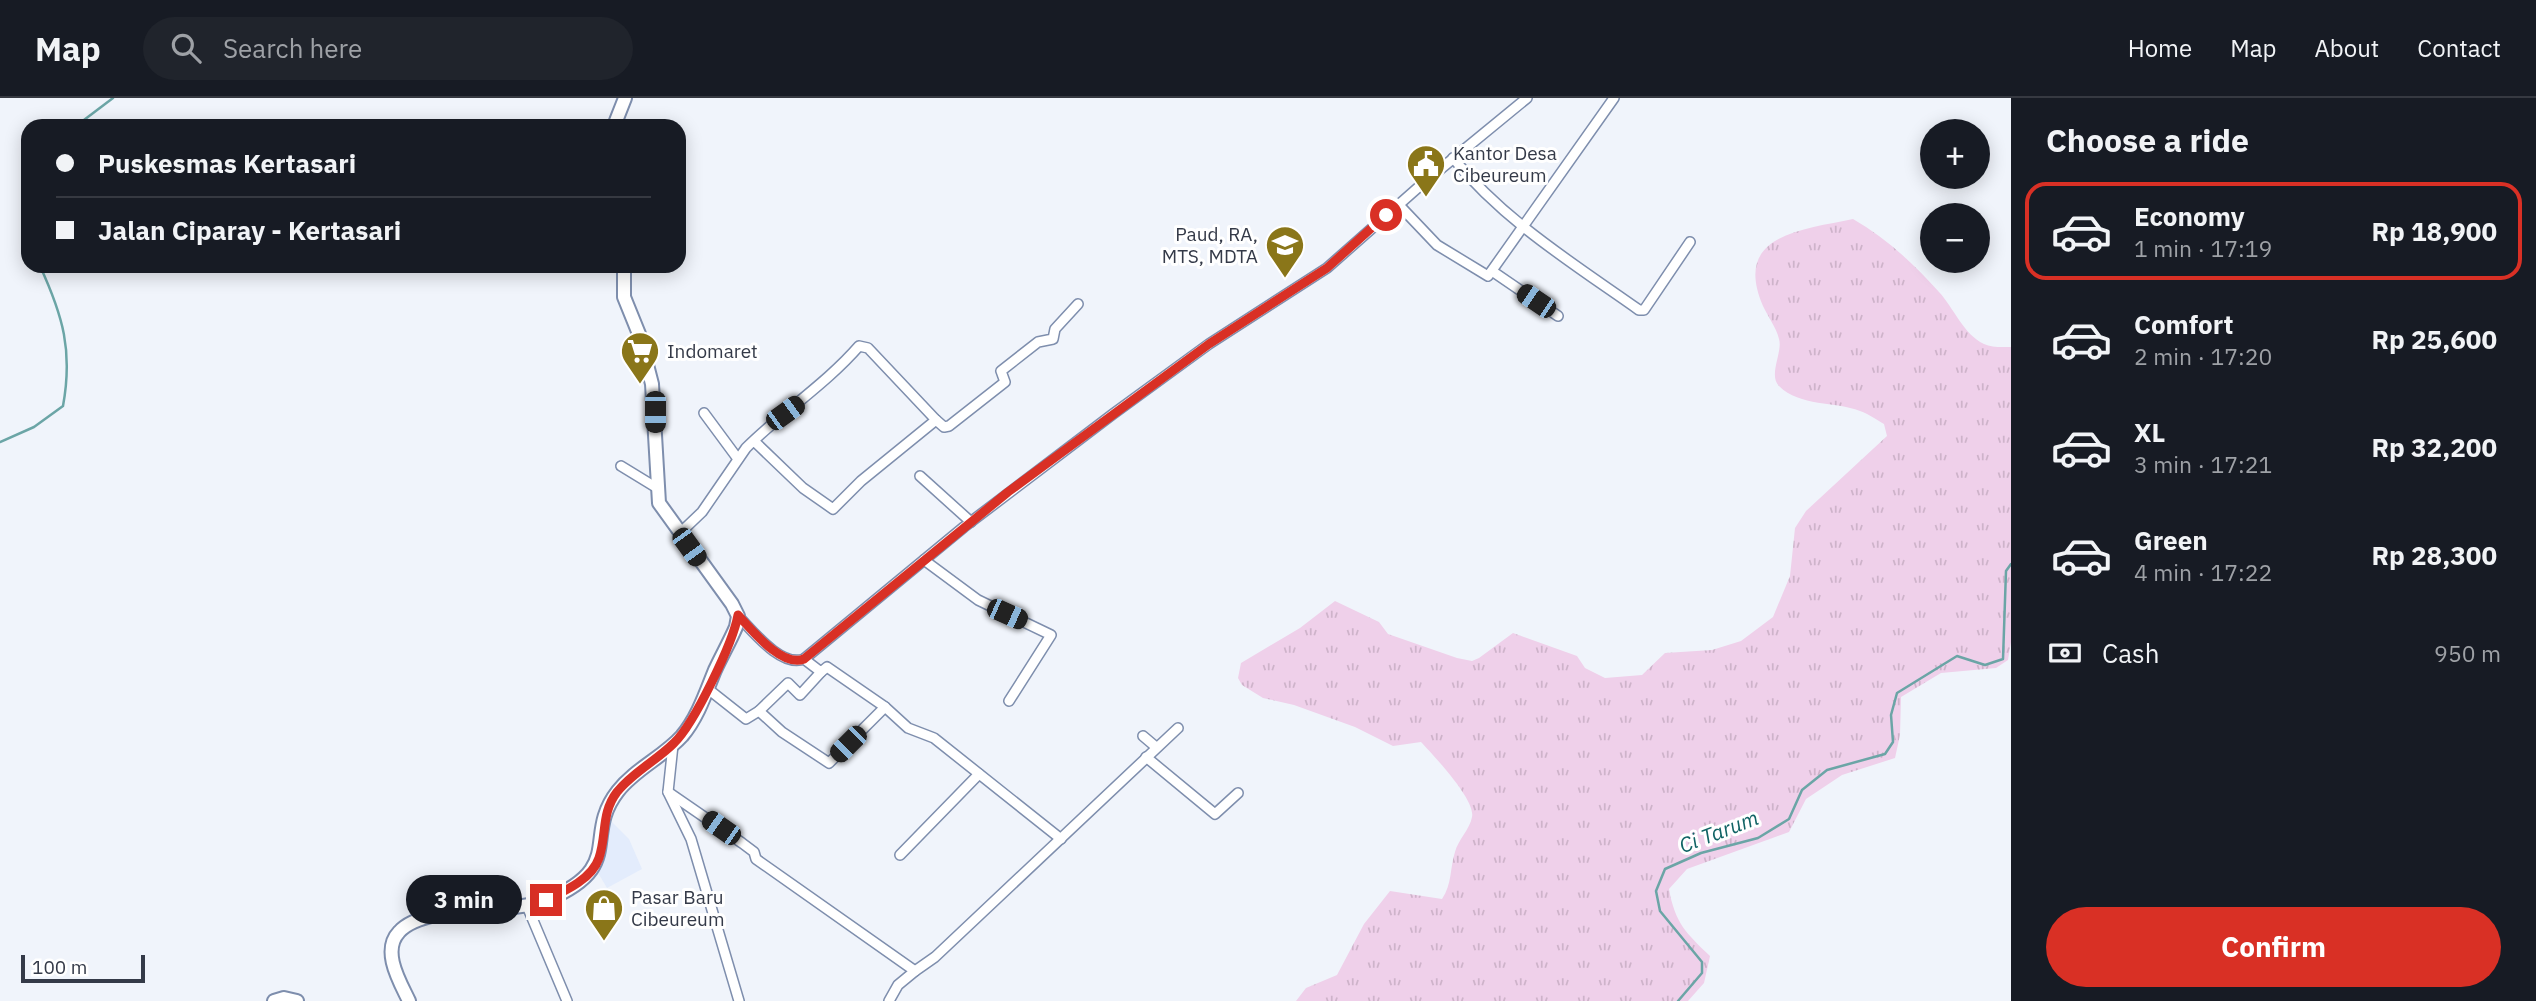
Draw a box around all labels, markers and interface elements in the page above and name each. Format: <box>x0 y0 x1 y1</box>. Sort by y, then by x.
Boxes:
search box <box>143 17 633 80</box>
text: Map <box>35 27 101 70</box>
icon: search <box>167 29 205 67</box>
text: Search here <box>223 31 362 65</box>
text: Home <box>2128 32 2192 64</box>
text: Map <box>2230 32 2276 64</box>
text: About <box>2314 32 2379 64</box>
text: Contact <box>2417 32 2501 64</box>
map controls <box>1920 119 1990 273</box>
button: + <box>1920 119 1990 189</box>
text: Choose a ride <box>2046 119 2249 161</box>
place label: Kantor Desa Cibeureum <box>1453 141 1557 187</box>
public building icon: Kantor Desa Cibeureum <box>1405 143 1447 198</box>
text: Puskesmas Kertasari <box>98 146 356 180</box>
route start <box>1370 199 1402 231</box>
text: Economy <box>2134 199 2245 233</box>
icon: car <box>2050 200 2113 263</box>
button: − <box>1920 203 1990 273</box>
text: Jalan Ciparay - Kertasari <box>98 213 401 247</box>
text: Rp 18,900 <box>2371 214 2497 248</box>
place label: Paud, RA, MTS, MDTA <box>1162 222 1258 268</box>
school or university icon: Paud, RA, MTS, MDTA <box>1264 224 1306 279</box>
text: 1 min · 17:19 <box>2134 233 2272 263</box>
car <box>1513 281 1560 321</box>
text: Comfort <box>2134 307 2233 341</box>
icon: car <box>2050 308 2113 371</box>
text: Rp 25,600 <box>2371 322 2497 356</box>
supermarket icon: Indomaret <box>619 330 661 385</box>
place label: Indomaret <box>667 339 758 363</box>
text: 2 min · 17:20 <box>2134 341 2272 371</box>
car <box>645 391 666 433</box>
car <box>762 392 809 434</box>
text: XL <box>2134 415 2165 449</box>
icon: car <box>2050 416 2113 479</box>
text: Rp 32,200 <box>2371 430 2497 464</box>
text: 3 min · 17:21 <box>2134 449 2272 479</box>
text: Green <box>2134 523 2208 557</box>
car <box>669 524 710 570</box>
icon: car <box>2050 524 2113 587</box>
text: Rp 28,300 <box>2371 538 2497 572</box>
text: 4 min · 17:22 <box>2134 557 2272 587</box>
car <box>984 596 1031 632</box>
icon: cash <box>2046 634 2084 672</box>
text: Cash <box>2102 636 2159 670</box>
text: 950 m <box>2434 638 2501 668</box>
car <box>826 722 871 766</box>
water label: Ci Tarum <box>1675 803 1762 859</box>
car <box>698 807 745 849</box>
callout: 3 min <box>406 876 522 924</box>
text: 3 min <box>434 884 494 914</box>
route end <box>530 884 562 916</box>
place label: Pasar Baru Cibeureum <box>631 885 724 931</box>
shop icon: Pasar Baru Cibeureum <box>583 887 625 942</box>
button: Confirm <box>2046 907 2501 987</box>
scale bar <box>21 952 145 984</box>
text: 100 m <box>32 955 87 979</box>

